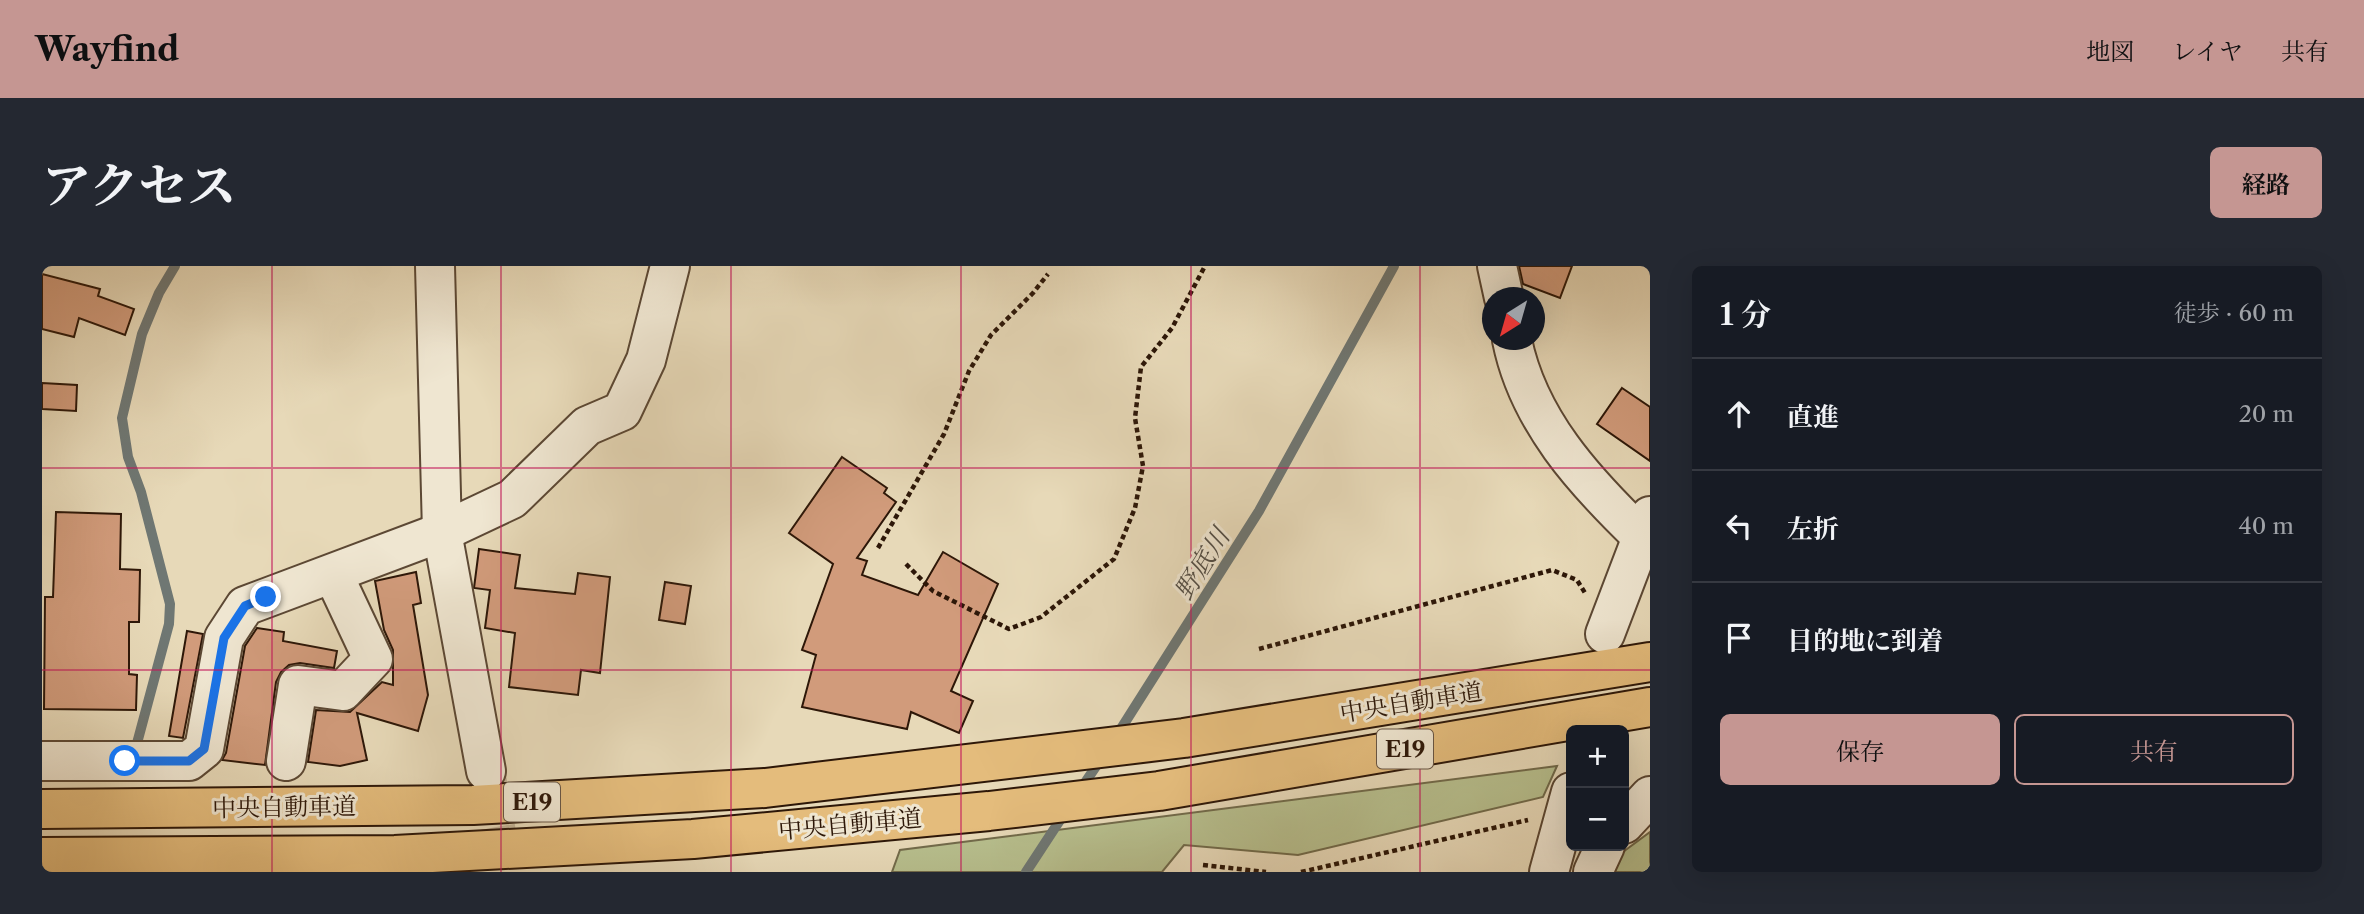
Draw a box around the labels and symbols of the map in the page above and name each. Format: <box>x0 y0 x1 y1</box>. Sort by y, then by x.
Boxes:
north arrow <box>1482 287 1545 350</box>
water label: 野底川 <box>1168 520 1238 606</box>
route end <box>250 581 281 612</box>
street label: 中央自動車道 <box>1338 676 1484 728</box>
road number: E19 <box>1377 729 1433 769</box>
route start <box>109 745 140 776</box>
road number: E19 <box>504 782 560 822</box>
street label: 中央自動車道 <box>212 791 356 823</box>
street label: 中央自動車道 <box>777 803 923 845</box>

